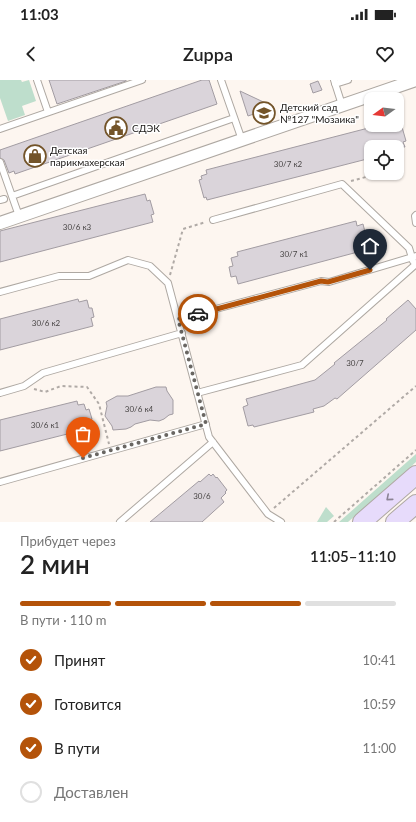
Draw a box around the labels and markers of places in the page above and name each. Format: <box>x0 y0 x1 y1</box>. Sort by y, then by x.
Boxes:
school or university icon: Детский сад №127 "Мозаика" <box>251 100 277 126</box>
place label: Детский сад №127 "Мозаика" <box>280 101 359 125</box>
public building icon: СДЭК <box>103 115 129 141</box>
place label: СДЭК <box>132 122 160 134</box>
shop icon: Детская парикмахерская <box>22 143 48 169</box>
place label: Детская парикмахерская <box>50 144 125 168</box>
pin <box>353 229 387 270</box>
pin <box>66 417 100 458</box>

